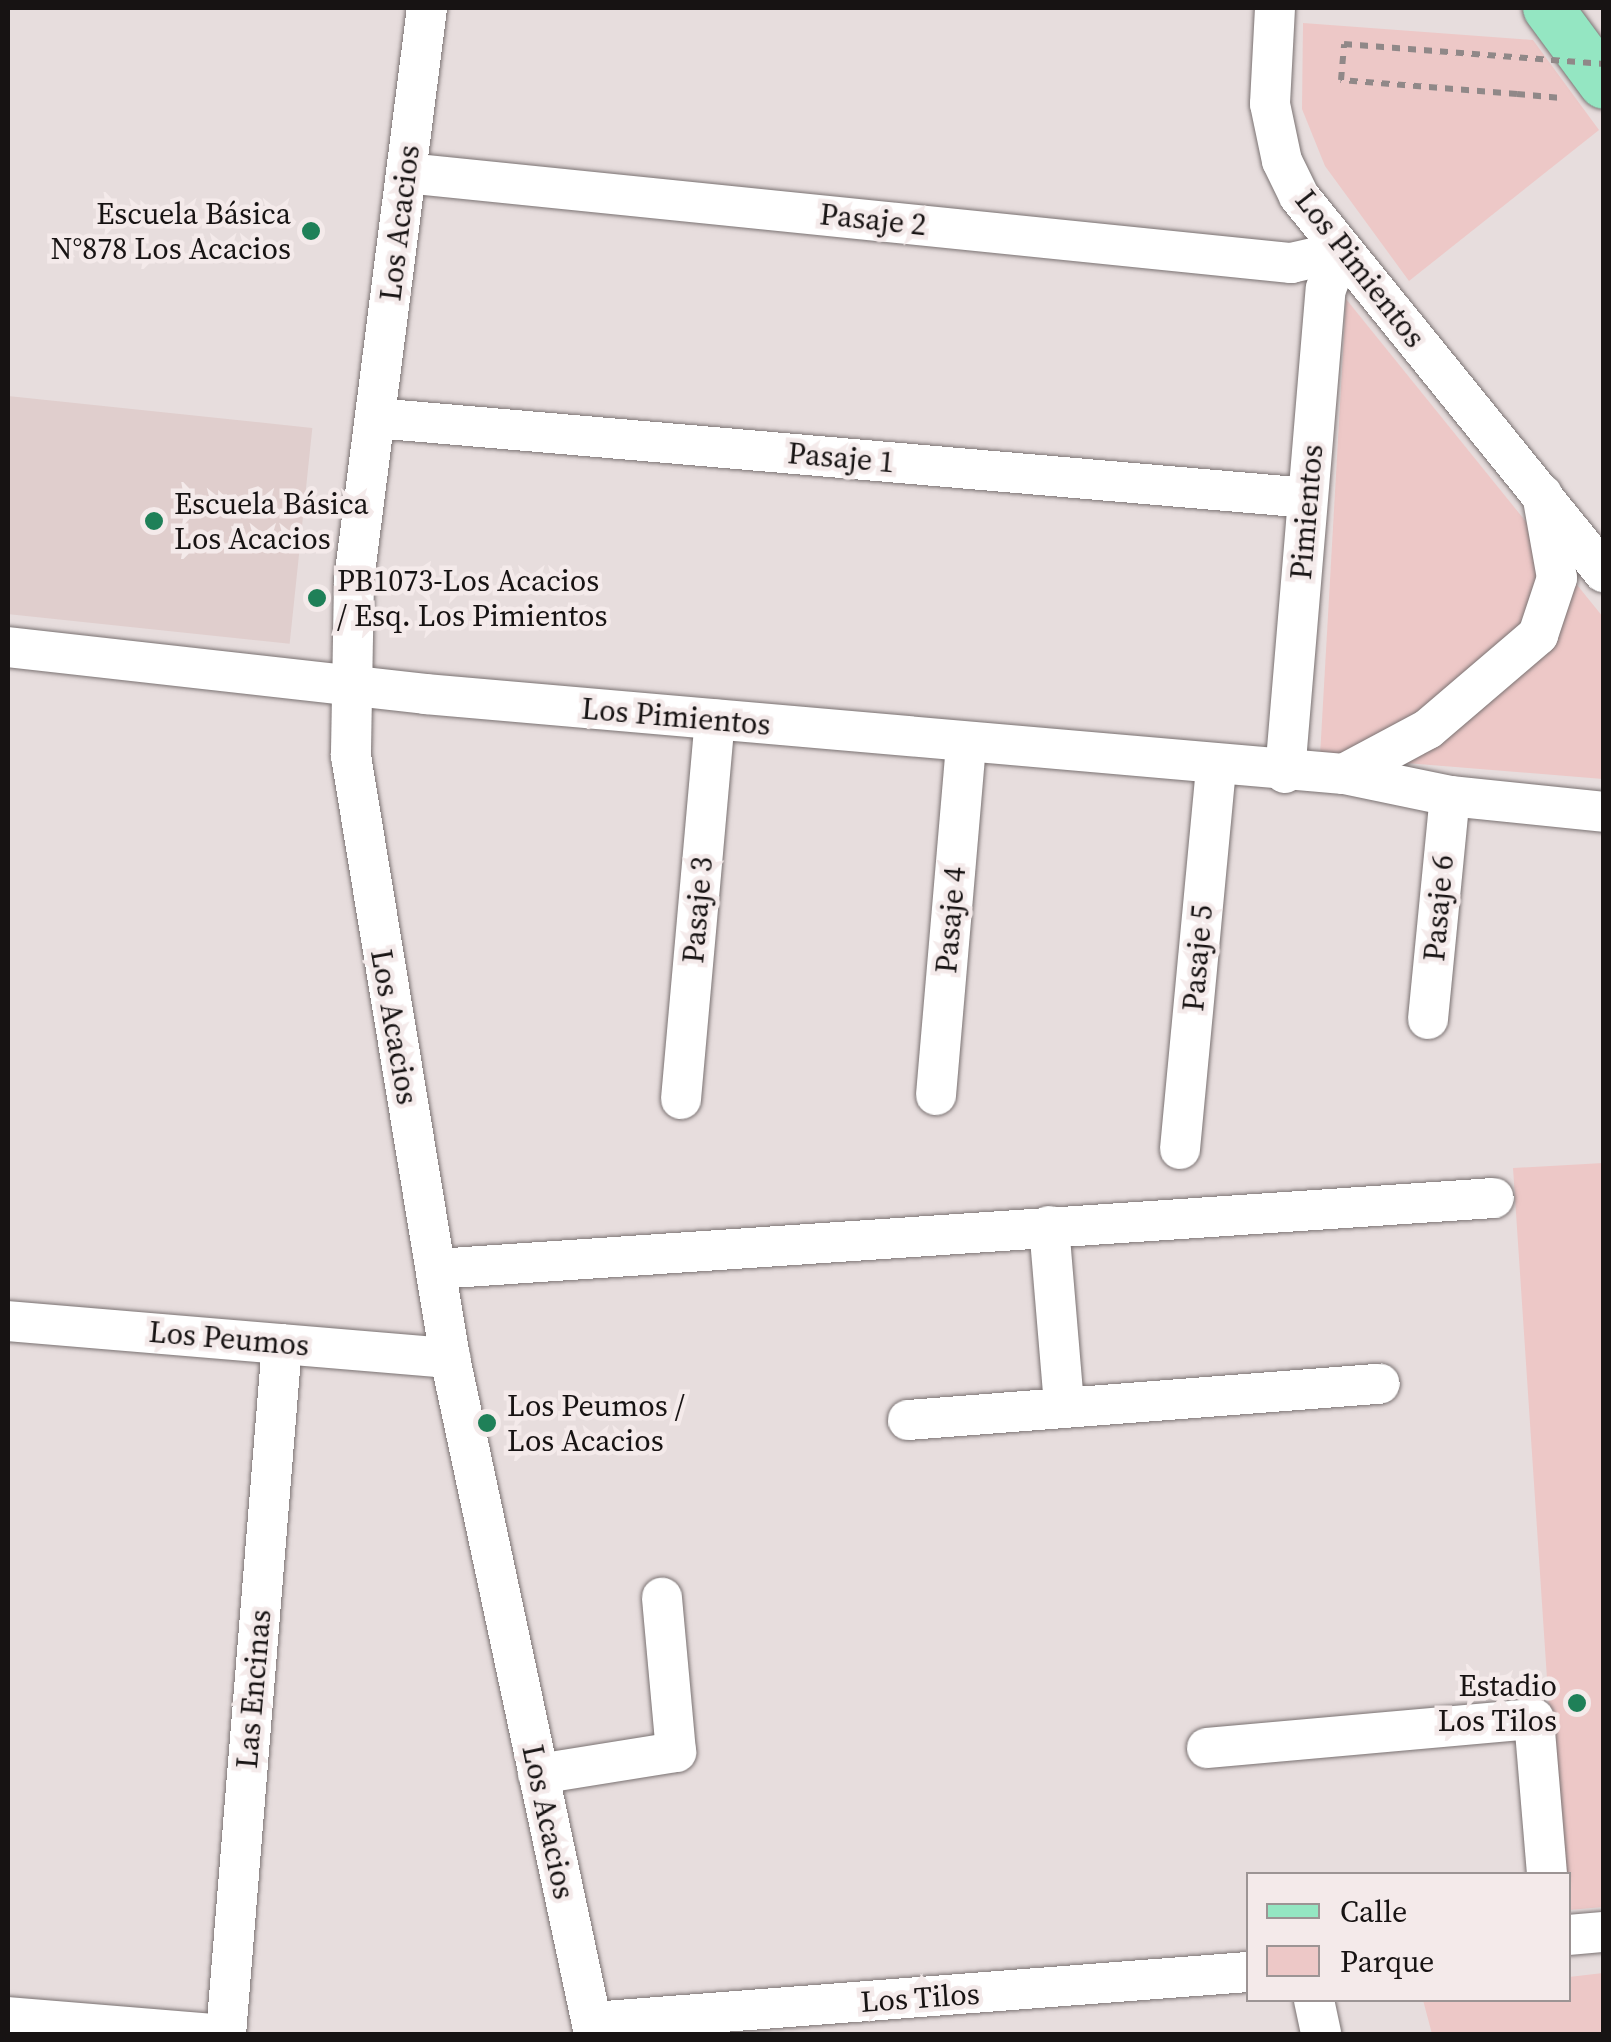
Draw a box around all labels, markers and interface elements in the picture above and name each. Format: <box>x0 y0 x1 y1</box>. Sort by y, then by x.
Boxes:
street label: Los Acacios <box>373 143 427 303</box>
street label: Los Pimientos <box>1287 183 1433 355</box>
place label: Escuela Básica N°878 Los Acacios <box>50 196 291 266</box>
street label: Pasaje 2 <box>818 197 928 243</box>
marker: Escuela Básica N°878 Los Acacios <box>300 220 322 242</box>
street label: Pasaje 1 <box>786 435 896 481</box>
street label: Pimientos <box>1283 443 1331 581</box>
place label: Escuela Básica Los Acacios <box>174 486 369 556</box>
marker: Escuela Básica Los Acacios <box>143 510 165 532</box>
place label: PB1073-Los Acacios / Esq. Los Pimientos <box>337 563 608 634</box>
marker: PB1073-Los Acacios / Esq. Los Pimientos <box>306 587 328 609</box>
street label: Los Pimientos <box>580 691 772 743</box>
street label: Pasaje 6 <box>1416 853 1462 963</box>
street label: Pasaje 3 <box>675 855 721 965</box>
street label: Pasaje 4 <box>928 865 974 975</box>
street label: Pasaje 5 <box>1175 903 1221 1013</box>
street label: Los Acacios <box>363 947 425 1107</box>
street label: Los Peumos <box>147 1314 311 1364</box>
place label: Los Peumos / Los Acacios <box>507 1388 685 1458</box>
marker: Los Peumos / Los Acacios <box>476 1412 498 1434</box>
street label: Las Encinas <box>229 1608 279 1770</box>
place label: Estadio Los Tilos <box>1437 1668 1557 1738</box>
marker: Estadio Los Tilos <box>1566 1692 1588 1714</box>
street label: Los Acacios <box>514 1742 582 1902</box>
legend <box>1246 1872 1571 2002</box>
text: Calle <box>1340 1891 1407 1932</box>
text: Parque <box>1340 1941 1434 1982</box>
street label: Los Tilos <box>859 1976 981 2020</box>

